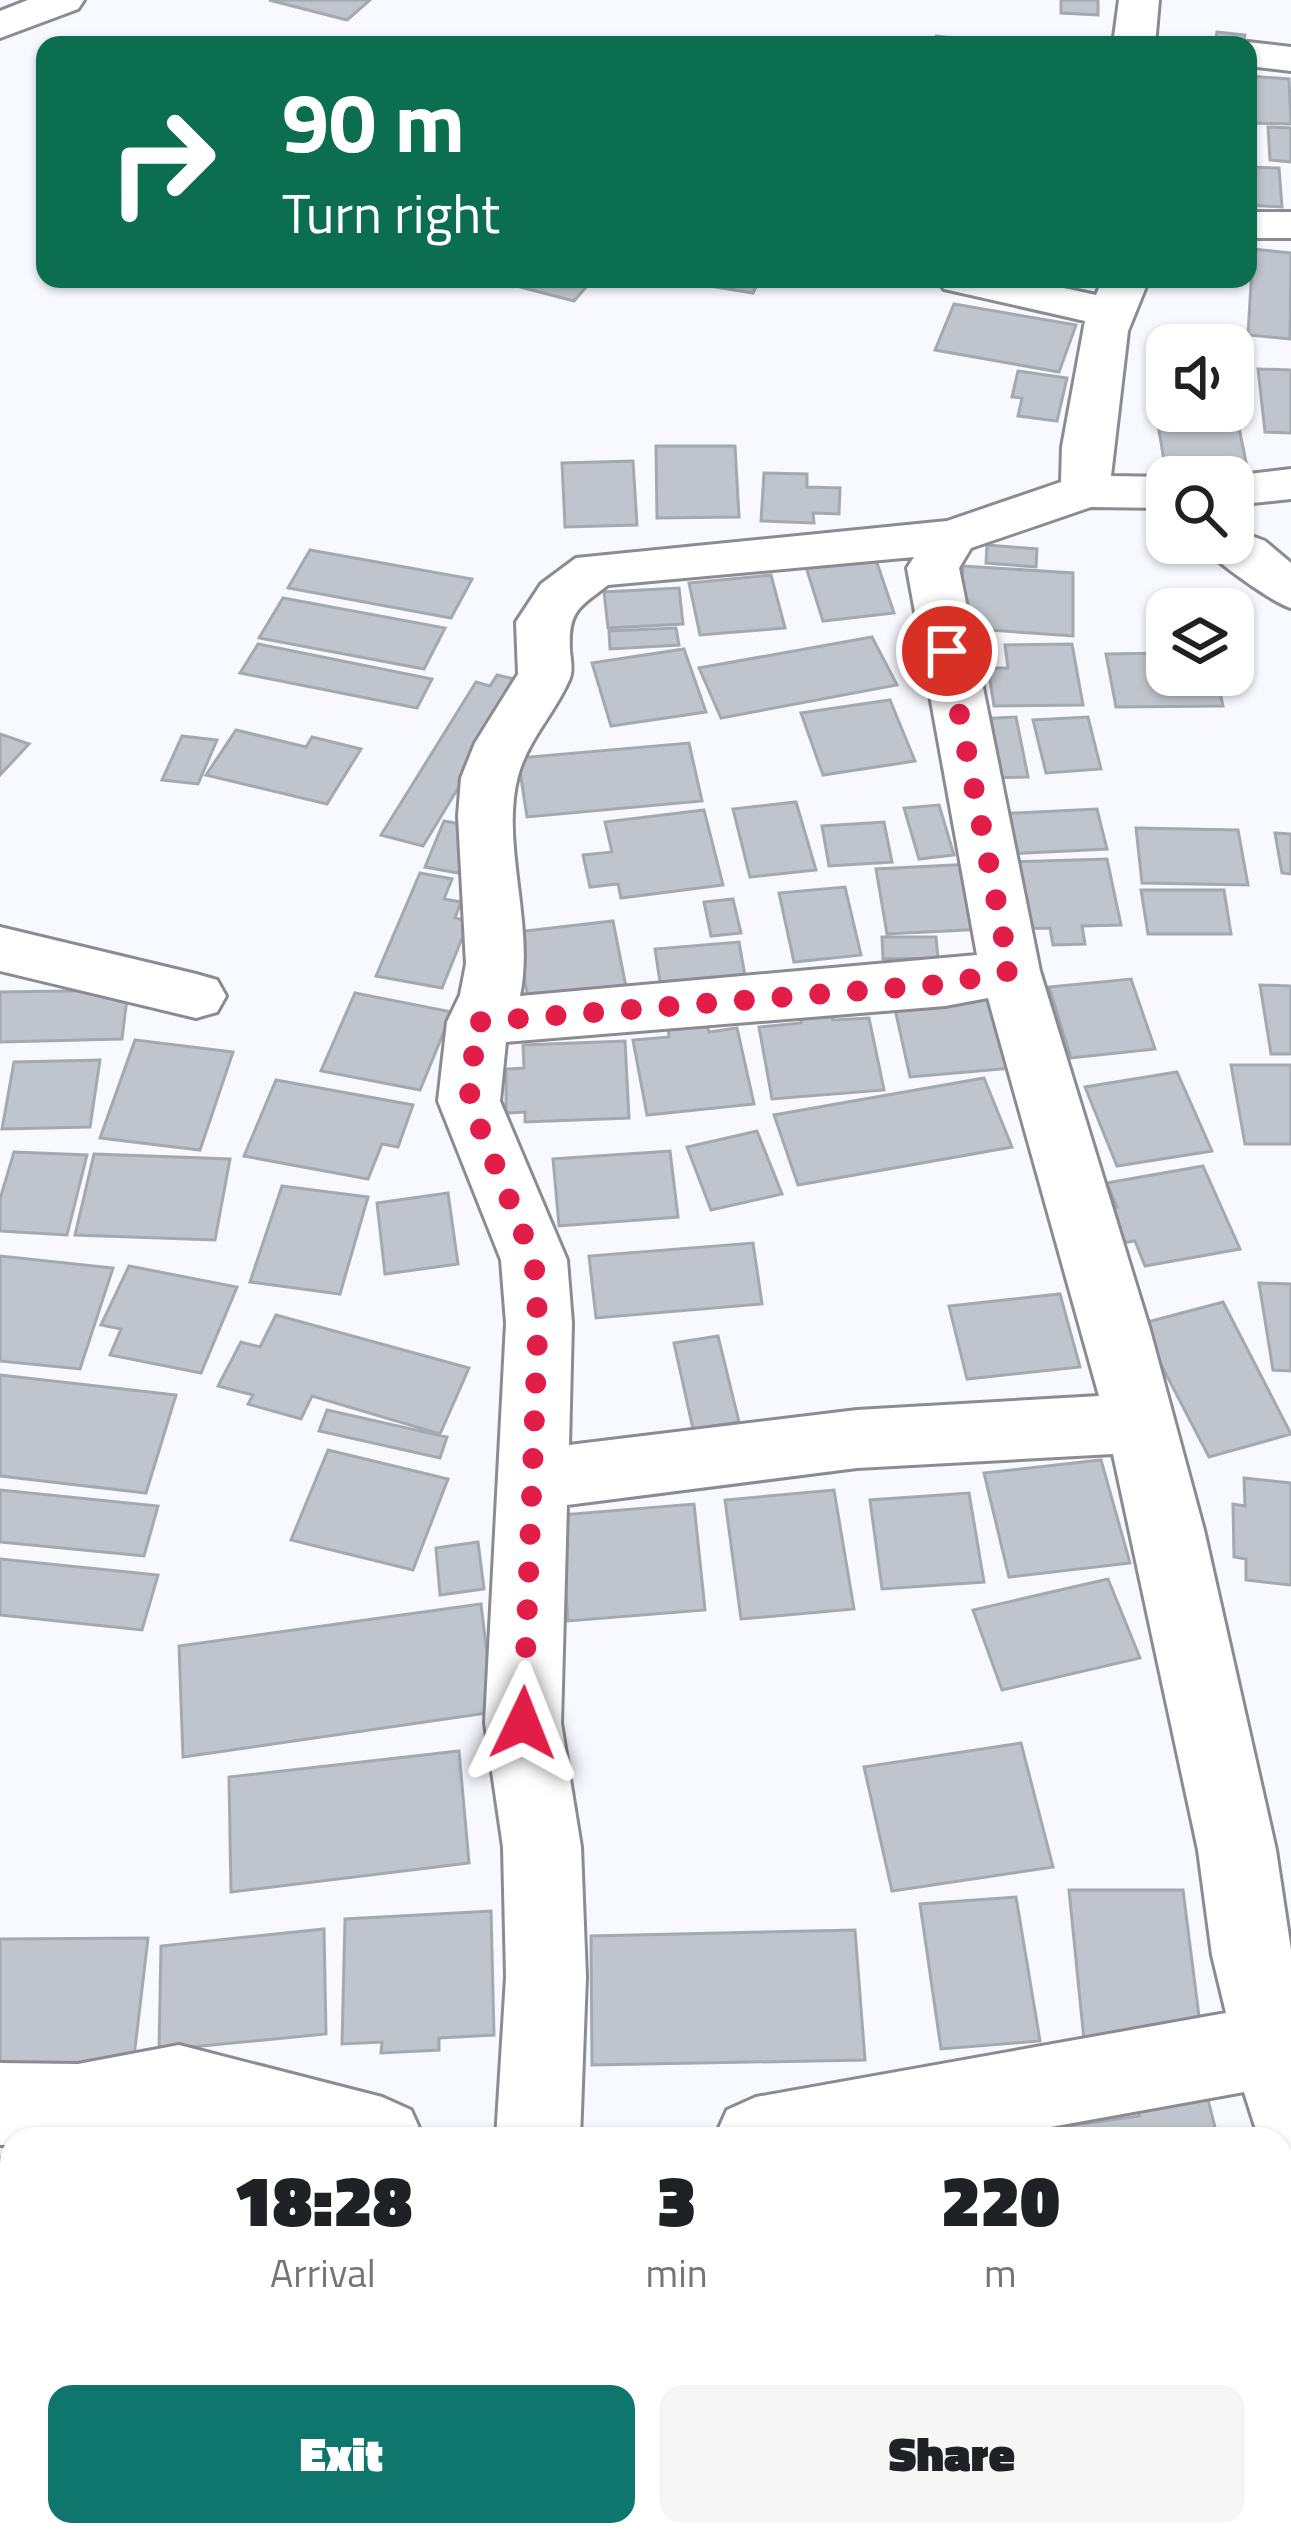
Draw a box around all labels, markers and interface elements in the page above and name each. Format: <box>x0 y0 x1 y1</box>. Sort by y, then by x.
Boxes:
text: 90 m <box>282 57 465 185</box>
icon: right <box>84 84 240 240</box>
text: Turn right <box>282 172 500 254</box>
map controls <box>1146 324 1254 696</box>
button: sound <box>1146 324 1254 432</box>
button: search <box>1146 456 1254 564</box>
button: layers <box>1146 588 1254 696</box>
pin <box>896 600 998 702</box>
icon: arrive <box>914 618 980 684</box>
position arrow <box>460 1660 586 1786</box>
text: 18:28 <box>233 2144 412 2254</box>
text: 3 <box>657 2144 696 2254</box>
text: 220 <box>941 2144 1060 2254</box>
text: Arrival <box>270 2243 376 2302</box>
text: min <box>646 2243 708 2302</box>
text: m <box>984 2243 1017 2302</box>
button: Exit <box>48 2385 635 2523</box>
button: Share <box>659 2385 1245 2523</box>

